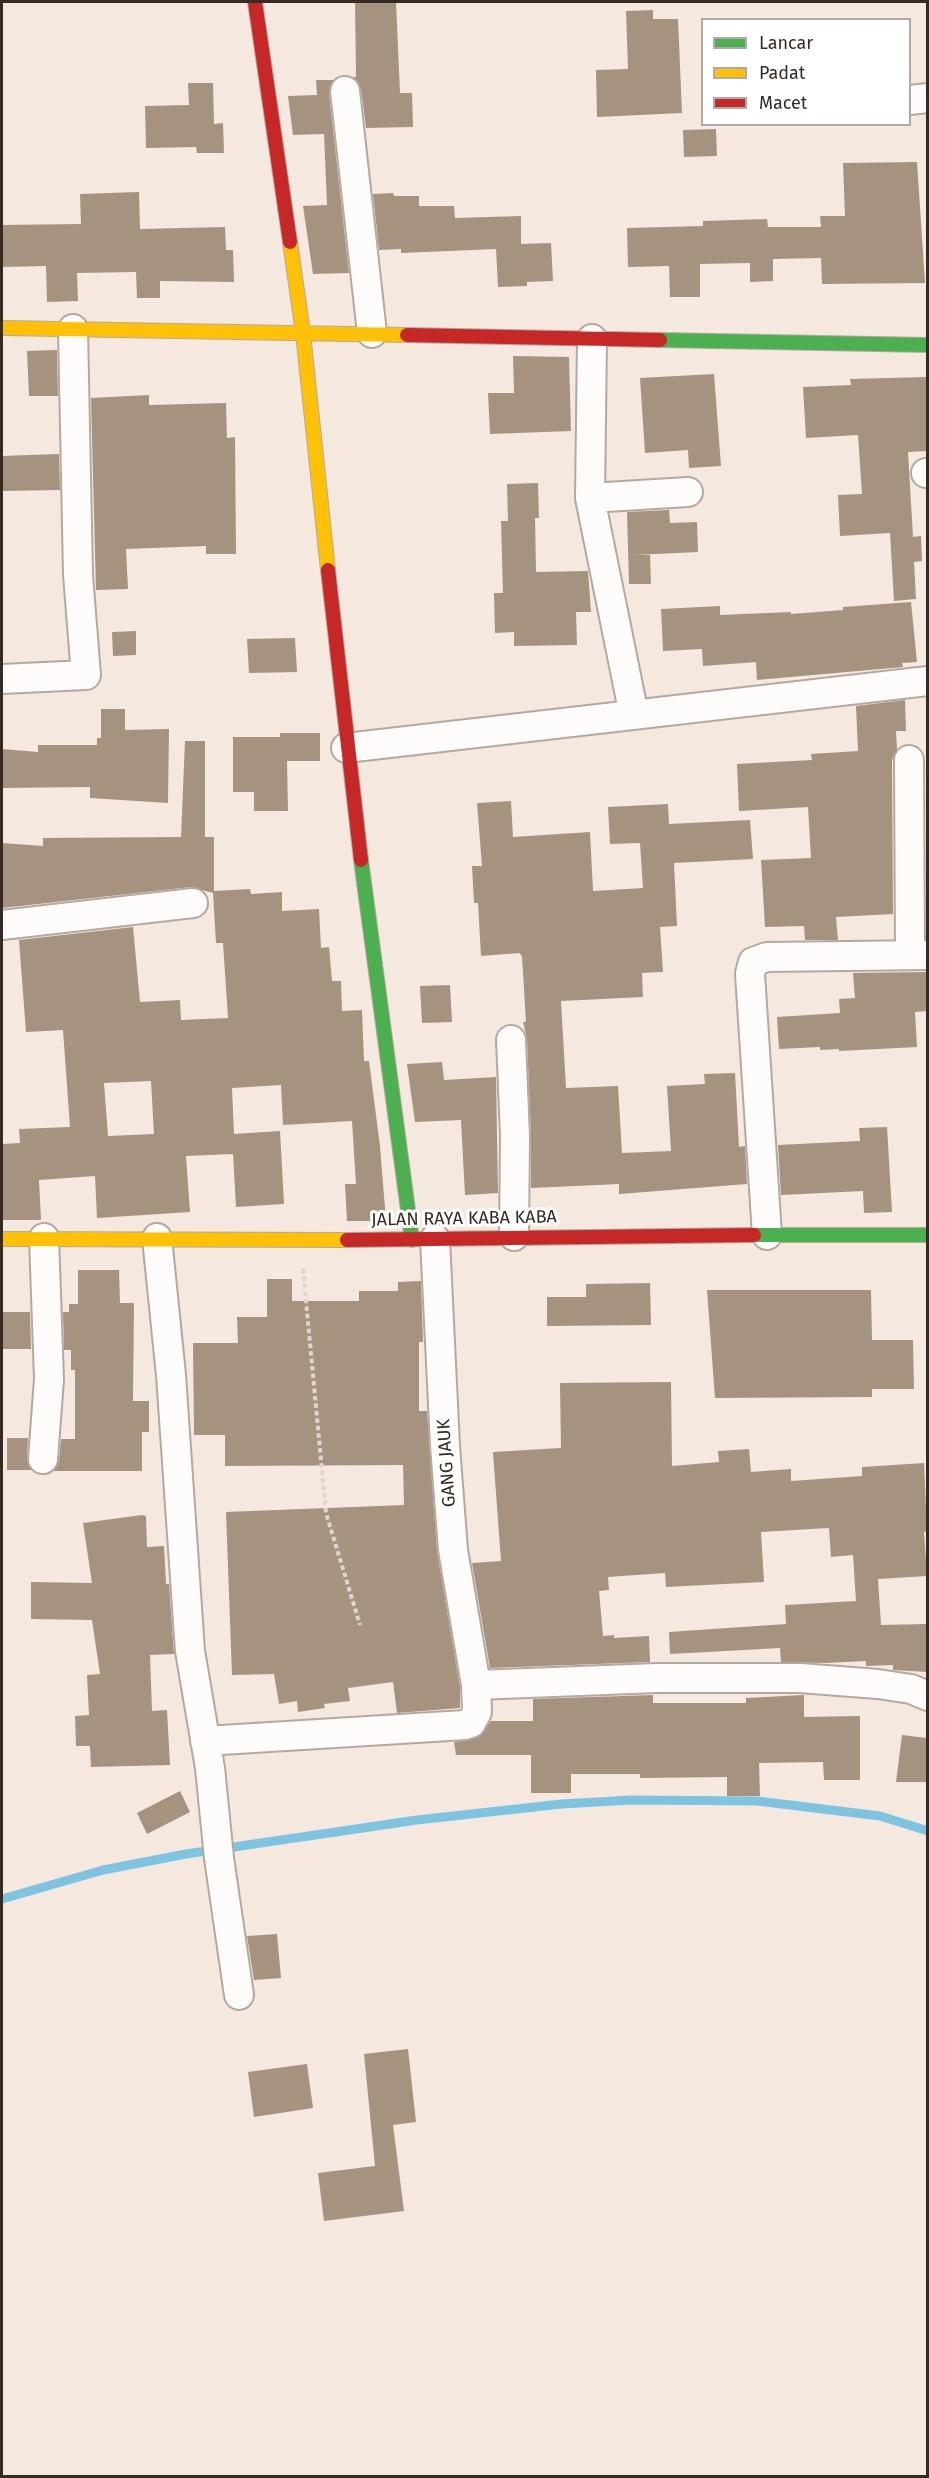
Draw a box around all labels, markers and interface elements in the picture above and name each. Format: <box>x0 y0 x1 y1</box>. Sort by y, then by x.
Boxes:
legend <box>701 18 911 126</box>
text: Lancar <box>759 32 813 54</box>
text: Padat <box>759 62 805 84</box>
text: Macet <box>759 92 807 114</box>
street label: JALAN RAYA KABA KABA <box>371 1207 557 1231</box>
street label: GANG JAUK <box>433 1418 461 1508</box>

